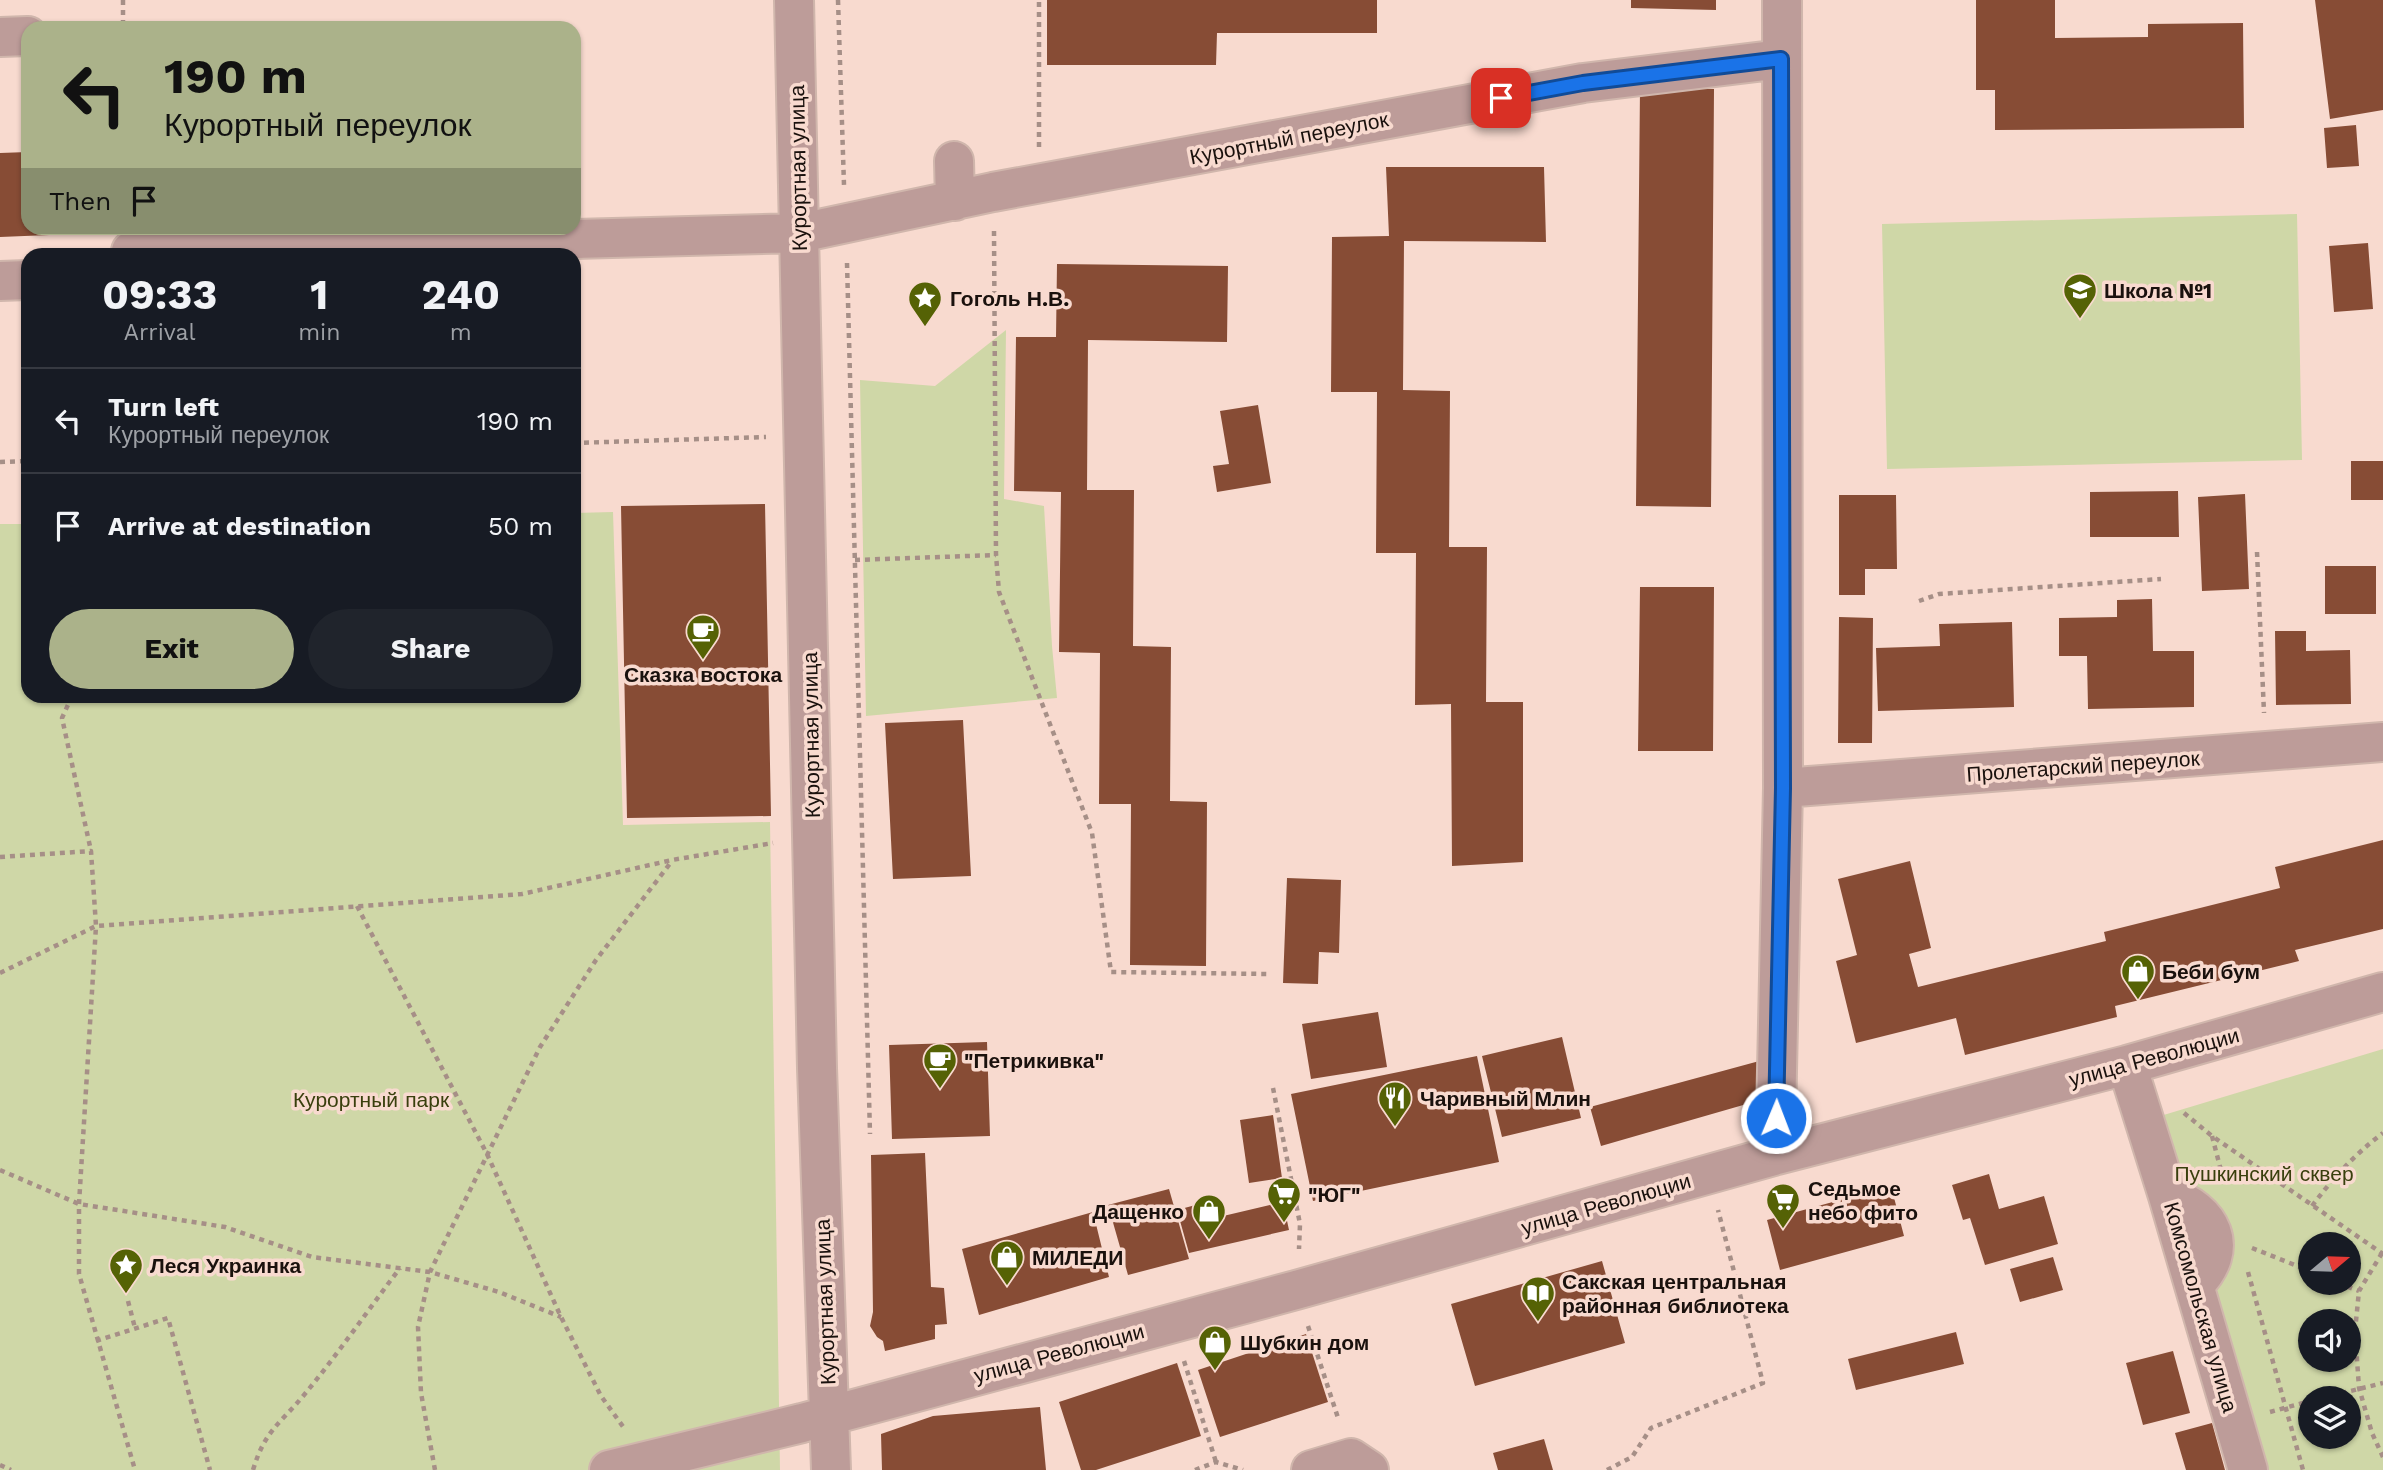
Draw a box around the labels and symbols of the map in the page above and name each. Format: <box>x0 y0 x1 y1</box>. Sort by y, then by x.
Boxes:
pin <box>1471 68 1531 128</box>
street label: Курортная улица <box>784 84 812 251</box>
street label: Курортный переулок <box>1188 106 1391 170</box>
school or university icon: Школа №1 <box>2061 271 2099 320</box>
place label: Школа №1 <box>2104 278 2212 303</box>
place icon: Гоголь Н.В. <box>906 279 944 328</box>
place label: Гоголь Н.В. <box>950 286 1069 311</box>
cafe icon: Сказка востока <box>684 612 722 661</box>
street label: Курортная улица <box>797 651 825 818</box>
place label: Сказка востока <box>624 662 782 687</box>
street label: Пролетарский переулок <box>1965 745 2201 787</box>
shop icon: Беби бум <box>2119 952 2157 1001</box>
place label: Беби бум <box>2162 959 2260 984</box>
street label: улица Революции <box>2066 1022 2242 1092</box>
cafe icon: "Петрикивка" <box>921 1041 959 1090</box>
place label: "Петрикивка" <box>964 1048 1104 1073</box>
restaurant icon: Чаривный Млин <box>1376 1079 1414 1128</box>
position arrow <box>1739 1081 1813 1155</box>
place label: Чаривный Млин <box>1420 1086 1591 1111</box>
park label: Курортный парк <box>293 1087 450 1112</box>
park label: Пушкинский сквер <box>2174 1161 2354 1186</box>
street label: улица Революции <box>1518 1168 1694 1240</box>
supermarket icon: "ЮГ" <box>1265 1175 1303 1224</box>
place label: Седьмое небо фито <box>1808 1176 1918 1225</box>
supermarket icon: Седьмое небо фито <box>1764 1181 1802 1230</box>
place label: "ЮГ" <box>1308 1182 1360 1207</box>
shop icon: Дащенко <box>1190 1192 1228 1241</box>
place label: Дащенко <box>1092 1199 1184 1224</box>
street label: Комсомольская улица <box>2159 1199 2243 1415</box>
street label: Курортная улица <box>810 1218 840 1386</box>
north arrow <box>2298 1232 2361 1295</box>
shop icon: МИЛЕДИ <box>988 1238 1026 1287</box>
place label: МИЛЕДИ <box>1032 1245 1123 1270</box>
place icon: Леся Украинка <box>107 1246 145 1295</box>
place label: Леся Украинка <box>150 1253 301 1278</box>
place label: Сакская центральная районная библиотека <box>1562 1269 1789 1318</box>
library icon: Сакская центральная районная библиотека <box>1519 1274 1557 1323</box>
street label: улица Революции <box>971 1318 1147 1388</box>
shop icon: Шубкин дом <box>1196 1323 1234 1372</box>
place label: Шубкин дом <box>1240 1330 1369 1355</box>

